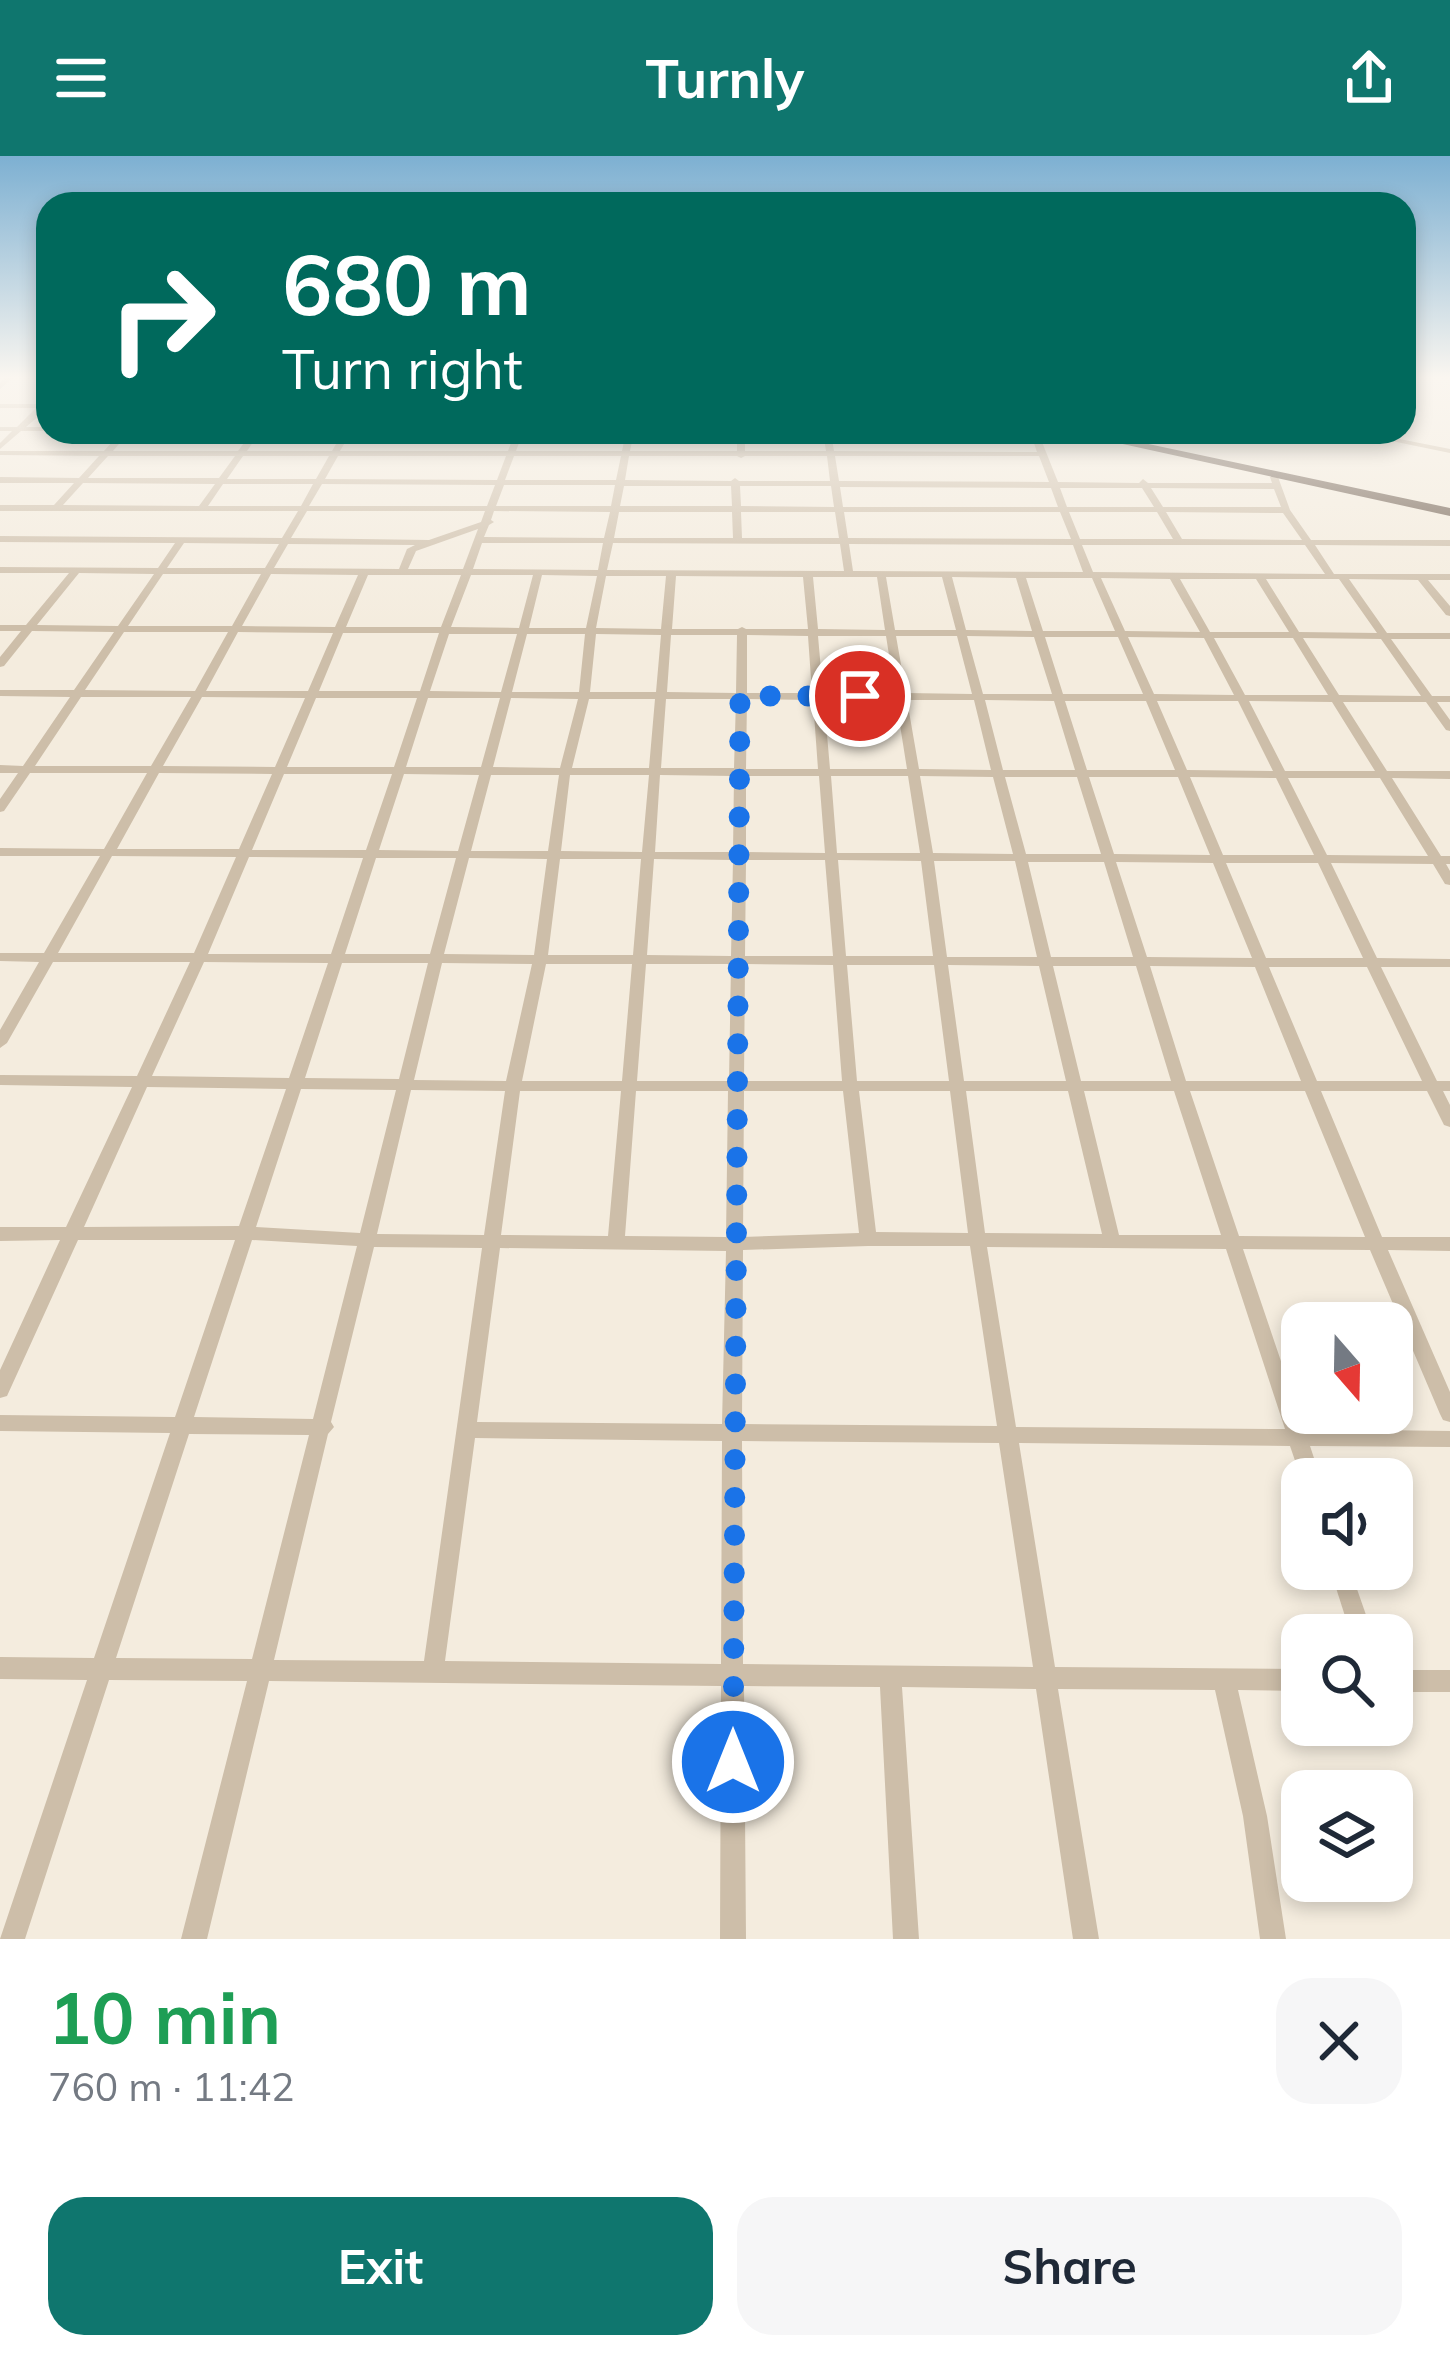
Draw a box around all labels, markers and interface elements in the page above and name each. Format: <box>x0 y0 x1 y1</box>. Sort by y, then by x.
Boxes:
text: Turnly <box>646 44 804 112</box>
icon: menu <box>48 45 114 111</box>
icon: share <box>1336 45 1402 111</box>
text: 680 m <box>282 231 532 336</box>
icon: right <box>84 240 240 396</box>
text: Turn right <box>282 335 523 403</box>
pin <box>809 645 911 747</box>
icon: arrive <box>827 663 893 729</box>
north arrow <box>1281 1302 1413 1434</box>
map controls <box>1281 1302 1413 1902</box>
button: sound <box>1281 1458 1413 1590</box>
button: search <box>1281 1614 1413 1746</box>
position arrow <box>670 1699 796 1825</box>
button: layers <box>1281 1770 1413 1902</box>
text: 10 min <box>48 1972 281 2062</box>
button: close <box>1276 1978 1402 2104</box>
text: 760 m · 11:42 <box>48 2062 294 2111</box>
button: Exit <box>48 2197 713 2335</box>
button: Share <box>737 2197 1402 2335</box>

